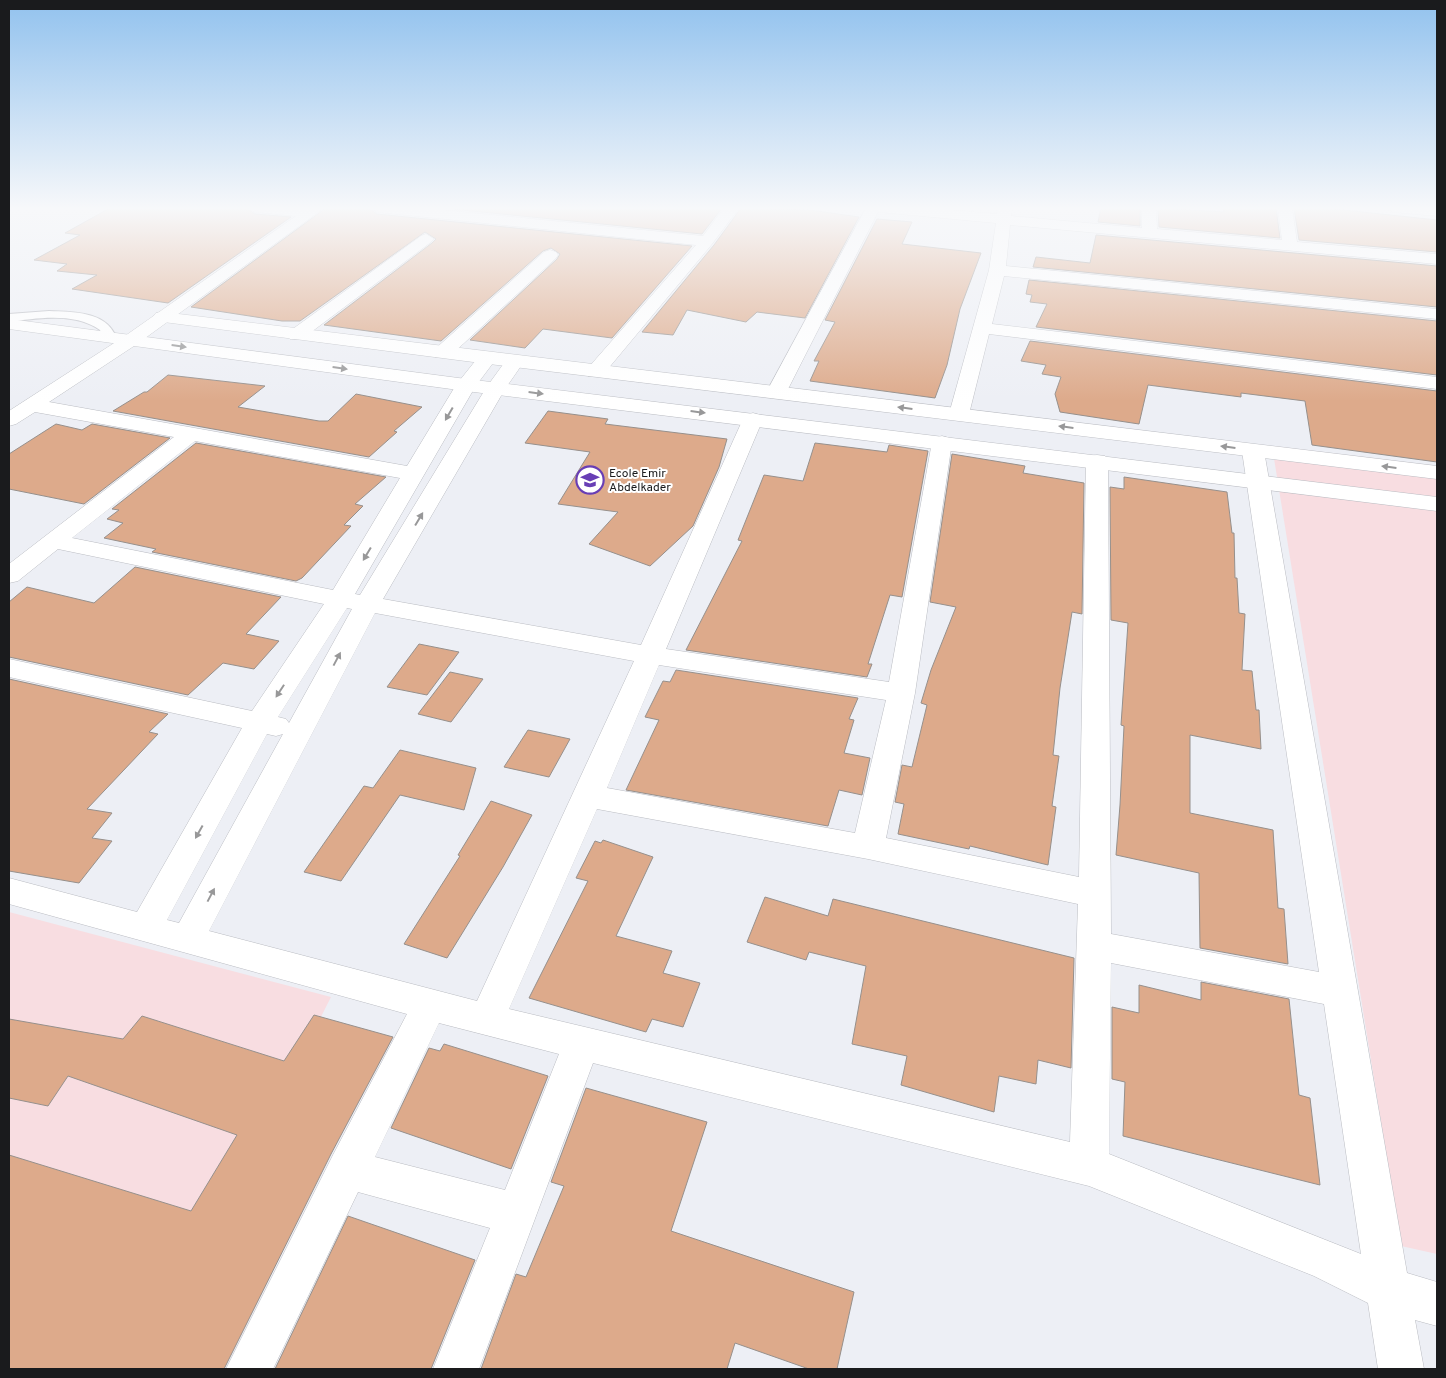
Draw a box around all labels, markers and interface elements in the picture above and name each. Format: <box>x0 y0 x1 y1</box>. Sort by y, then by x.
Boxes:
one-way arrow <box>171 343 187 351</box>
one-way arrow <box>333 364 349 372</box>
one-way arrow <box>528 389 544 397</box>
one-way arrow <box>897 404 913 412</box>
one-way arrow <box>444 407 453 420</box>
one-way arrow <box>690 408 706 416</box>
one-way arrow <box>1058 423 1074 431</box>
one-way arrow <box>1219 443 1235 451</box>
one-way arrow <box>1381 463 1397 471</box>
school or university icon: Ecole Emir Abdelkader <box>575 465 605 495</box>
place label: Ecole Emir Abdelkader <box>609 466 671 496</box>
one-way arrow <box>414 512 423 525</box>
one-way arrow <box>362 547 371 560</box>
one-way arrow <box>333 653 342 666</box>
one-way arrow <box>275 685 285 698</box>
one-way arrow <box>194 825 203 838</box>
one-way arrow <box>207 889 216 902</box>

